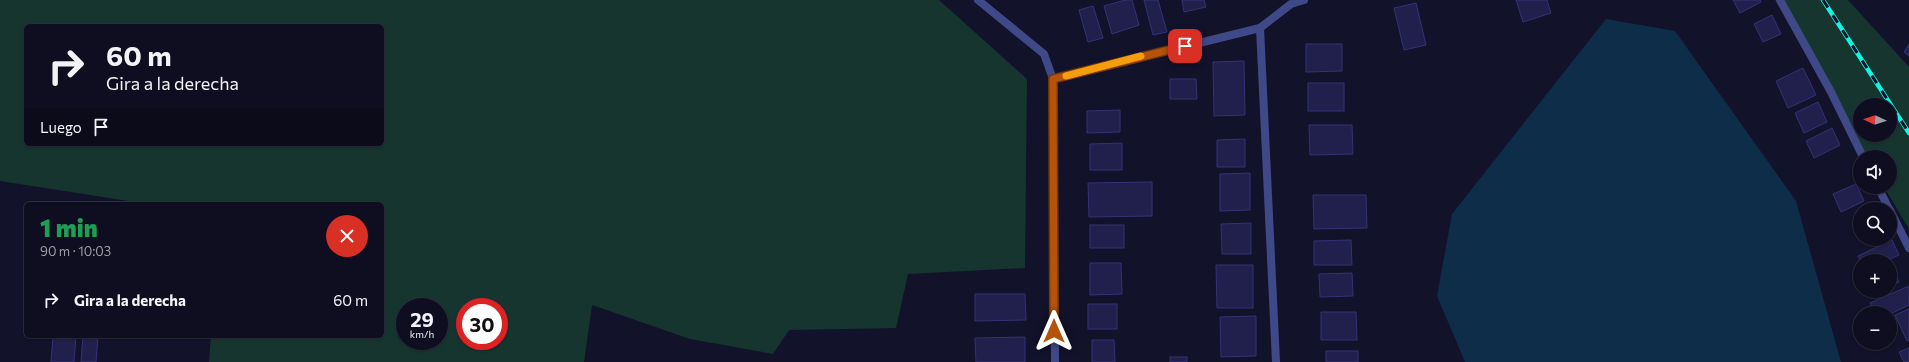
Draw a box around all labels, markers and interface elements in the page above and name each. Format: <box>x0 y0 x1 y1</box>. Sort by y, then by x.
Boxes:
pin <box>1168 29 1202 63</box>
icon: arrive <box>1174 35 1196 57</box>
text: 60 m <box>106 38 172 72</box>
icon: right <box>40 40 92 92</box>
text: Gira a la derecha <box>106 72 239 94</box>
north arrow <box>1853 98 1897 142</box>
map controls <box>1853 98 1897 350</box>
icon: arrive <box>90 116 112 138</box>
text: Luego <box>40 118 82 136</box>
button: sound <box>1853 150 1897 194</box>
button: search <box>1853 202 1897 246</box>
text: 1 min <box>40 213 98 242</box>
button: close <box>326 215 368 257</box>
text: 90 m · 10:03 <box>40 243 111 259</box>
button: + <box>1853 254 1897 298</box>
icon: right <box>40 289 62 311</box>
text: Gira a la derecha <box>74 291 186 309</box>
text: 60 m <box>333 291 368 309</box>
speed limit sign: 30 <box>456 298 508 350</box>
button: − <box>1853 306 1897 350</box>
text: 29 <box>410 307 434 331</box>
position arrow <box>1033 310 1075 352</box>
text: km/h <box>410 328 434 340</box>

